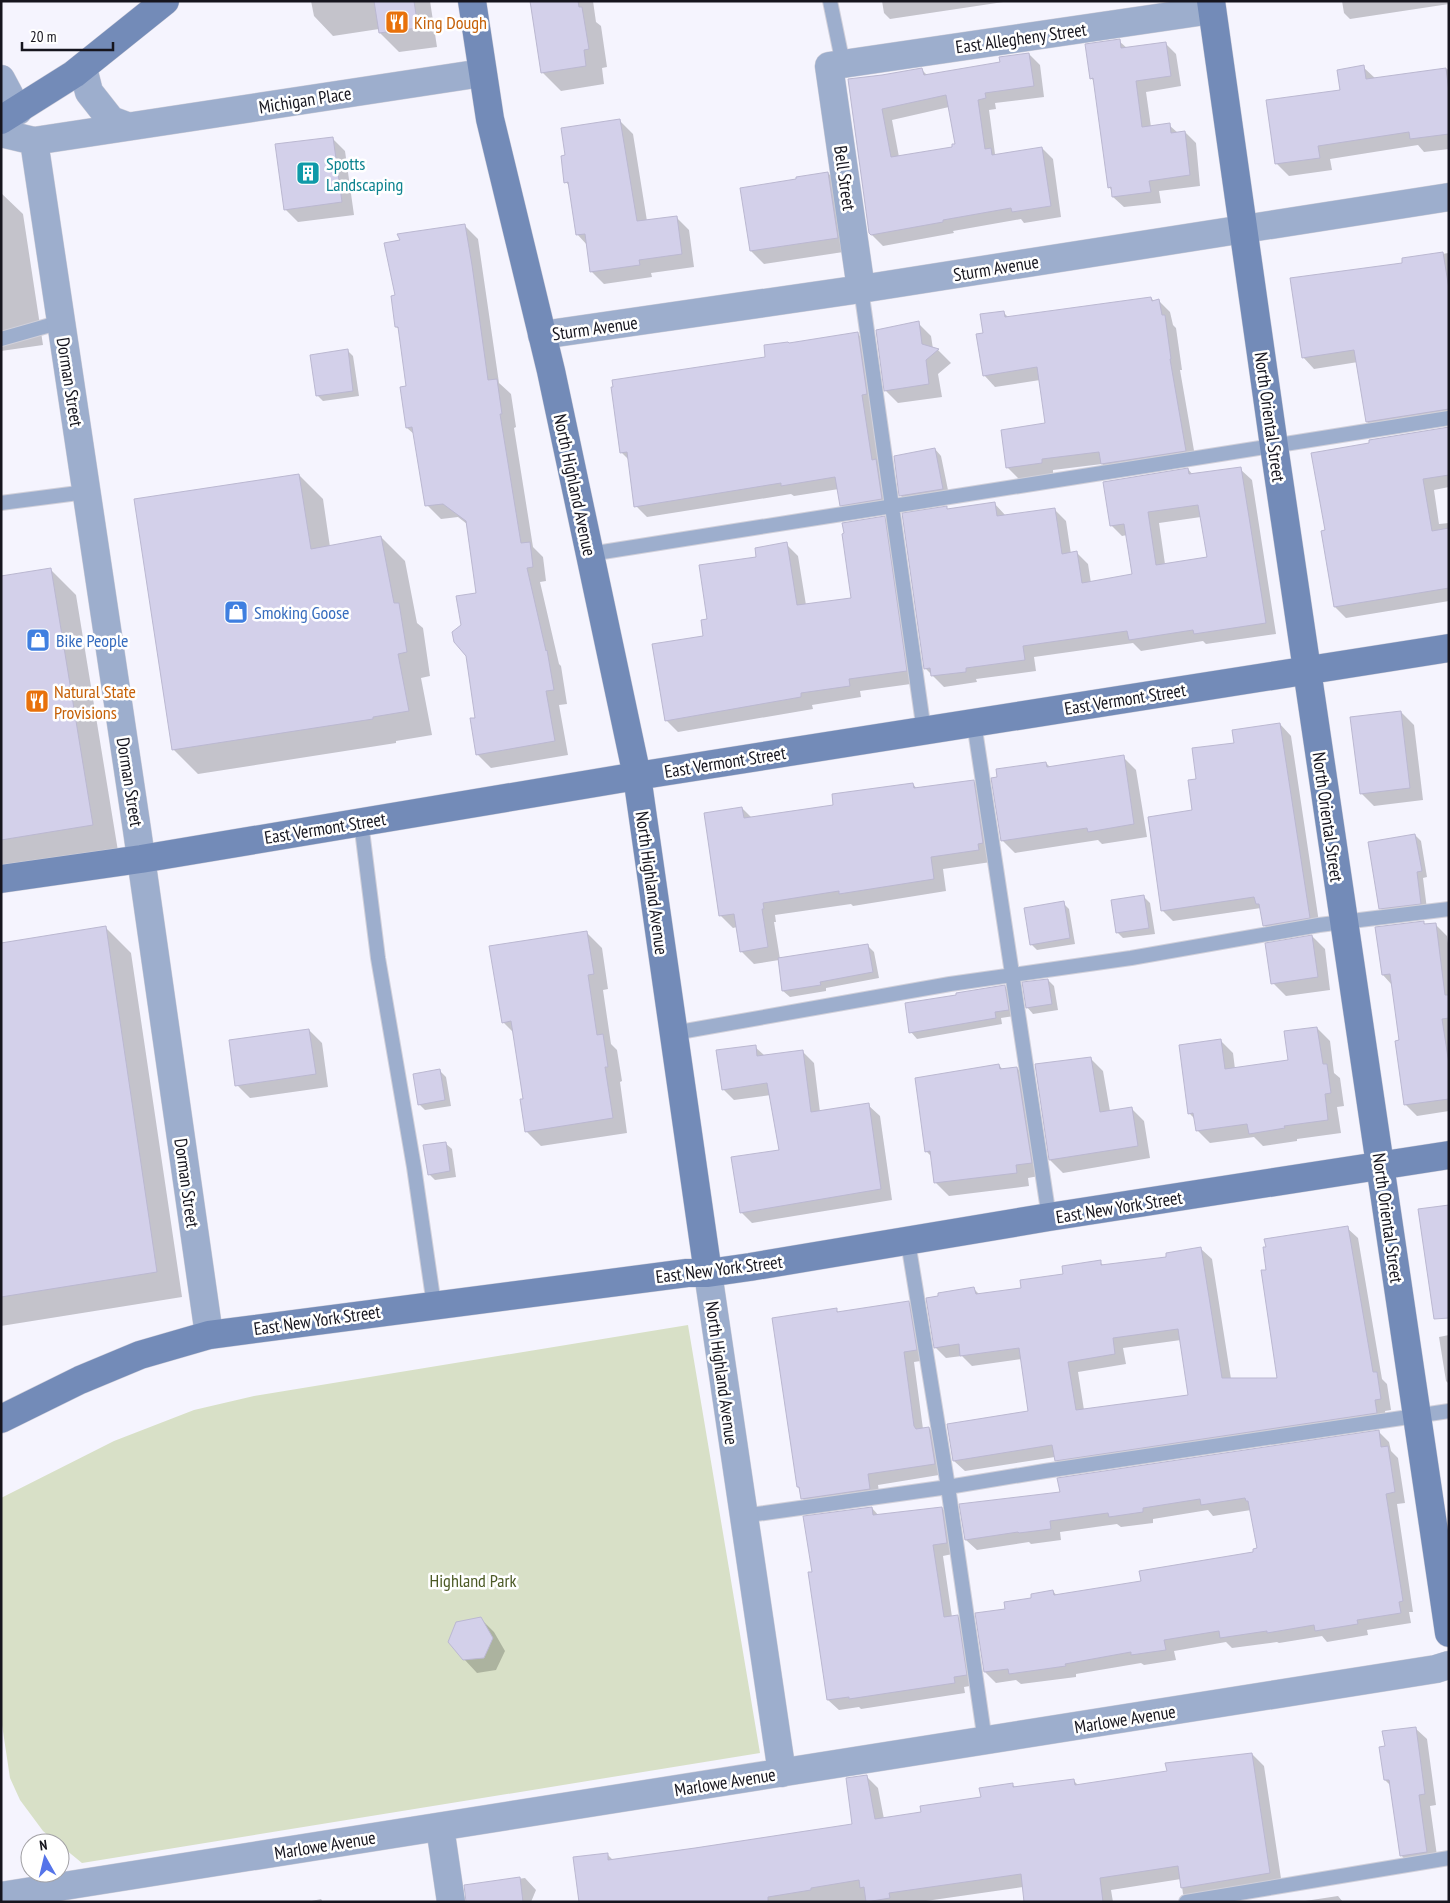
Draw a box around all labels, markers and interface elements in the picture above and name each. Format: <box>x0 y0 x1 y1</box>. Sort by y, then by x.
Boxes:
restaurant icon: King Dough <box>384 9 410 35</box>
place label: King Dough <box>414 11 487 34</box>
street label: East Allegheny Street <box>954 17 1088 59</box>
scale bar <box>22 20 114 52</box>
text: 20 m <box>30 27 56 46</box>
street label: Michigan Place <box>257 81 353 119</box>
street label: Bell Street <box>829 144 861 212</box>
place label: Spotts Landscaping <box>326 152 403 196</box>
building icon: Spotts Landscaping <box>295 160 321 186</box>
street label: Sturm Avenue <box>952 250 1040 286</box>
street label: Sturm Avenue <box>551 311 639 345</box>
street label: Dorman Street <box>52 336 88 428</box>
street label: North Oriental Street <box>1249 351 1291 483</box>
street label: North Highland Avenue <box>549 412 601 558</box>
shop icon: Smoking Goose <box>223 599 249 625</box>
place label: Smoking Goose <box>254 601 350 624</box>
shop icon: Bike People <box>25 627 51 653</box>
place label: Bike People <box>56 629 129 652</box>
street label: East Vermont Street <box>1063 678 1187 720</box>
place label: Natural State Provisions <box>54 680 136 724</box>
restaurant icon: Natural State Provisions <box>24 688 50 714</box>
street label: Dorman Street <box>112 736 148 828</box>
street label: East Vermont Street <box>663 741 787 783</box>
street label: North Oriental Street <box>1307 751 1349 883</box>
street label: East Vermont Street <box>263 807 387 849</box>
street label: North Highland Avenue <box>631 810 673 956</box>
street label: Dorman Street <box>169 1137 205 1229</box>
street label: North Oriental Street <box>1367 1152 1409 1284</box>
street label: East New York Street <box>1054 1186 1184 1228</box>
street label: East New York Street <box>654 1250 784 1288</box>
street label: East New York Street <box>252 1300 382 1340</box>
street label: North Highland Avenue <box>701 1300 743 1446</box>
park label: Highland Park <box>430 1569 516 1592</box>
street label: Marlowe Avenue <box>1073 1700 1177 1738</box>
street label: Marlowe Avenue <box>673 1763 777 1801</box>
street label: Marlowe Avenue <box>273 1826 377 1864</box>
north arrow <box>20 1833 70 1883</box>
text: N <box>38 1836 48 1855</box>

